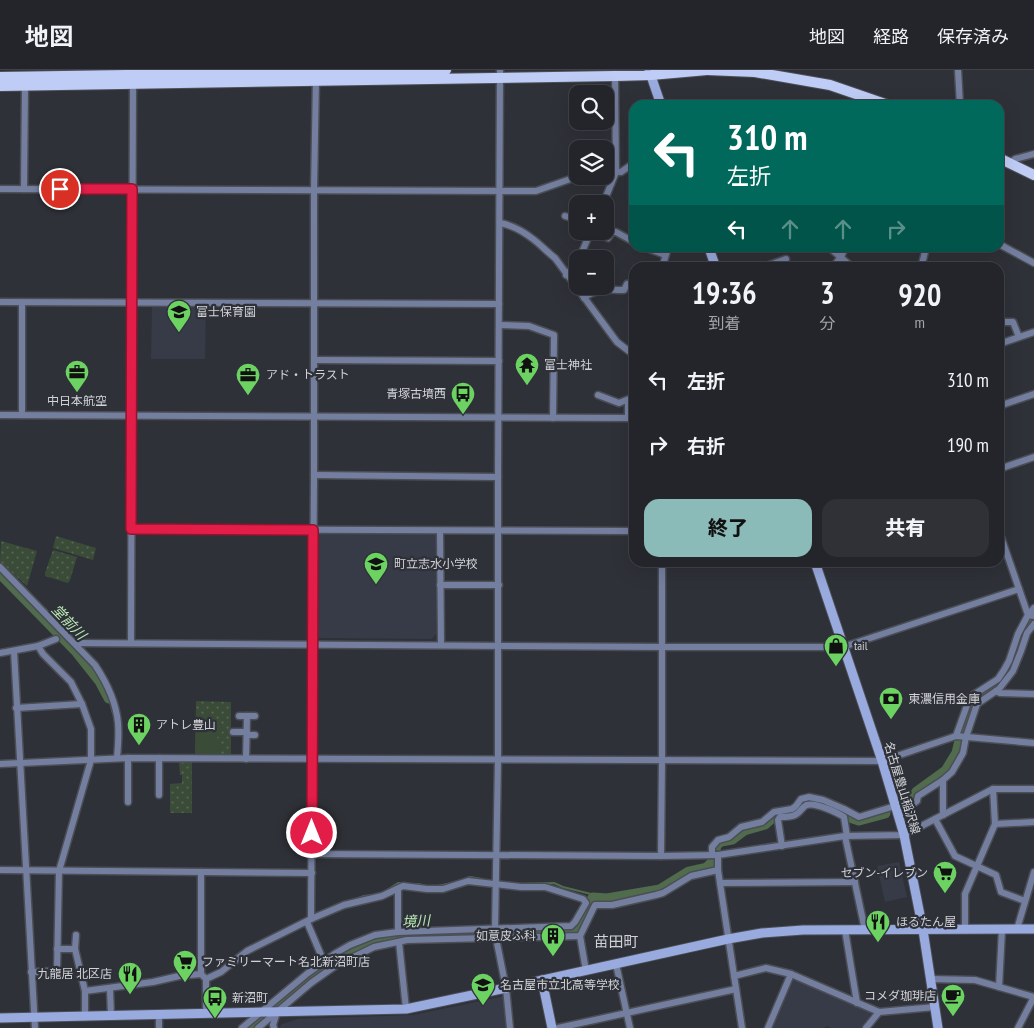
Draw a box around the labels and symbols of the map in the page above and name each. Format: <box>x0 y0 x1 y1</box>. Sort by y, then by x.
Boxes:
pin <box>39 168 81 210</box>
school or university icon: 富士保育園 <box>166 299 192 333</box>
place label: 富士保育園 <box>196 304 256 319</box>
temple icon: 富士神社 <box>514 352 540 386</box>
place label: 富士神社 <box>544 357 592 372</box>
office icon: 中日本航空 <box>64 359 90 393</box>
office icon: アド・トラスト <box>235 362 261 396</box>
place label: アド・トラスト <box>266 367 350 382</box>
bus stop icon: 青塚古墳西 <box>450 381 476 415</box>
place label: 青塚古墳西 <box>386 386 446 401</box>
place label: 中日本航空 <box>47 393 107 408</box>
school or university icon: 町立志水小学校 <box>363 551 389 585</box>
place label: 町立志水小学校 <box>394 556 478 571</box>
water label: 堂前川 <box>48 601 91 645</box>
shop icon: tail <box>823 633 849 667</box>
place label: tail <box>854 638 868 653</box>
bank icon: 東濃信用金庫 <box>878 686 904 720</box>
place label: 東濃信用金庫 <box>908 691 980 706</box>
building icon: アトレ豊山 <box>126 712 152 746</box>
place label: アトレ豊山 <box>156 717 216 732</box>
street label: 名古屋豊山稲沢線 <box>881 740 924 836</box>
position arrow <box>285 806 337 858</box>
supermarket icon: セブン-イレブン <box>932 860 958 894</box>
place label: セブン-イレブン <box>841 865 928 880</box>
restaurant icon: ほるたん屋 <box>865 909 891 943</box>
water label: 境川 <box>402 911 432 931</box>
place label: ほるたん屋 <box>896 914 956 929</box>
building icon: 如意皮ふ科 <box>540 923 566 957</box>
place label: 如意皮ふ科 <box>476 928 536 943</box>
district label: 苗田町 <box>593 932 639 951</box>
supermarket icon: ファミリーマート名北新沼町店 <box>172 949 198 983</box>
place label: ファミリーマート名北新沼町店 <box>202 954 370 969</box>
restaurant icon: 九龍居 北区店 <box>117 961 143 995</box>
place label: 九龍居 北区店 <box>37 966 112 981</box>
school or university icon: 名古屋市立北高等学校 <box>470 972 496 1006</box>
place label: 名古屋市立北高等学校 <box>500 977 620 992</box>
cafe icon: コメダ珈琲店 <box>940 983 966 1017</box>
bus stop icon: 新沼町 <box>202 985 228 1019</box>
place label: コメダ珈琲店 <box>864 988 936 1003</box>
place label: 新沼町 <box>232 990 268 1005</box>

